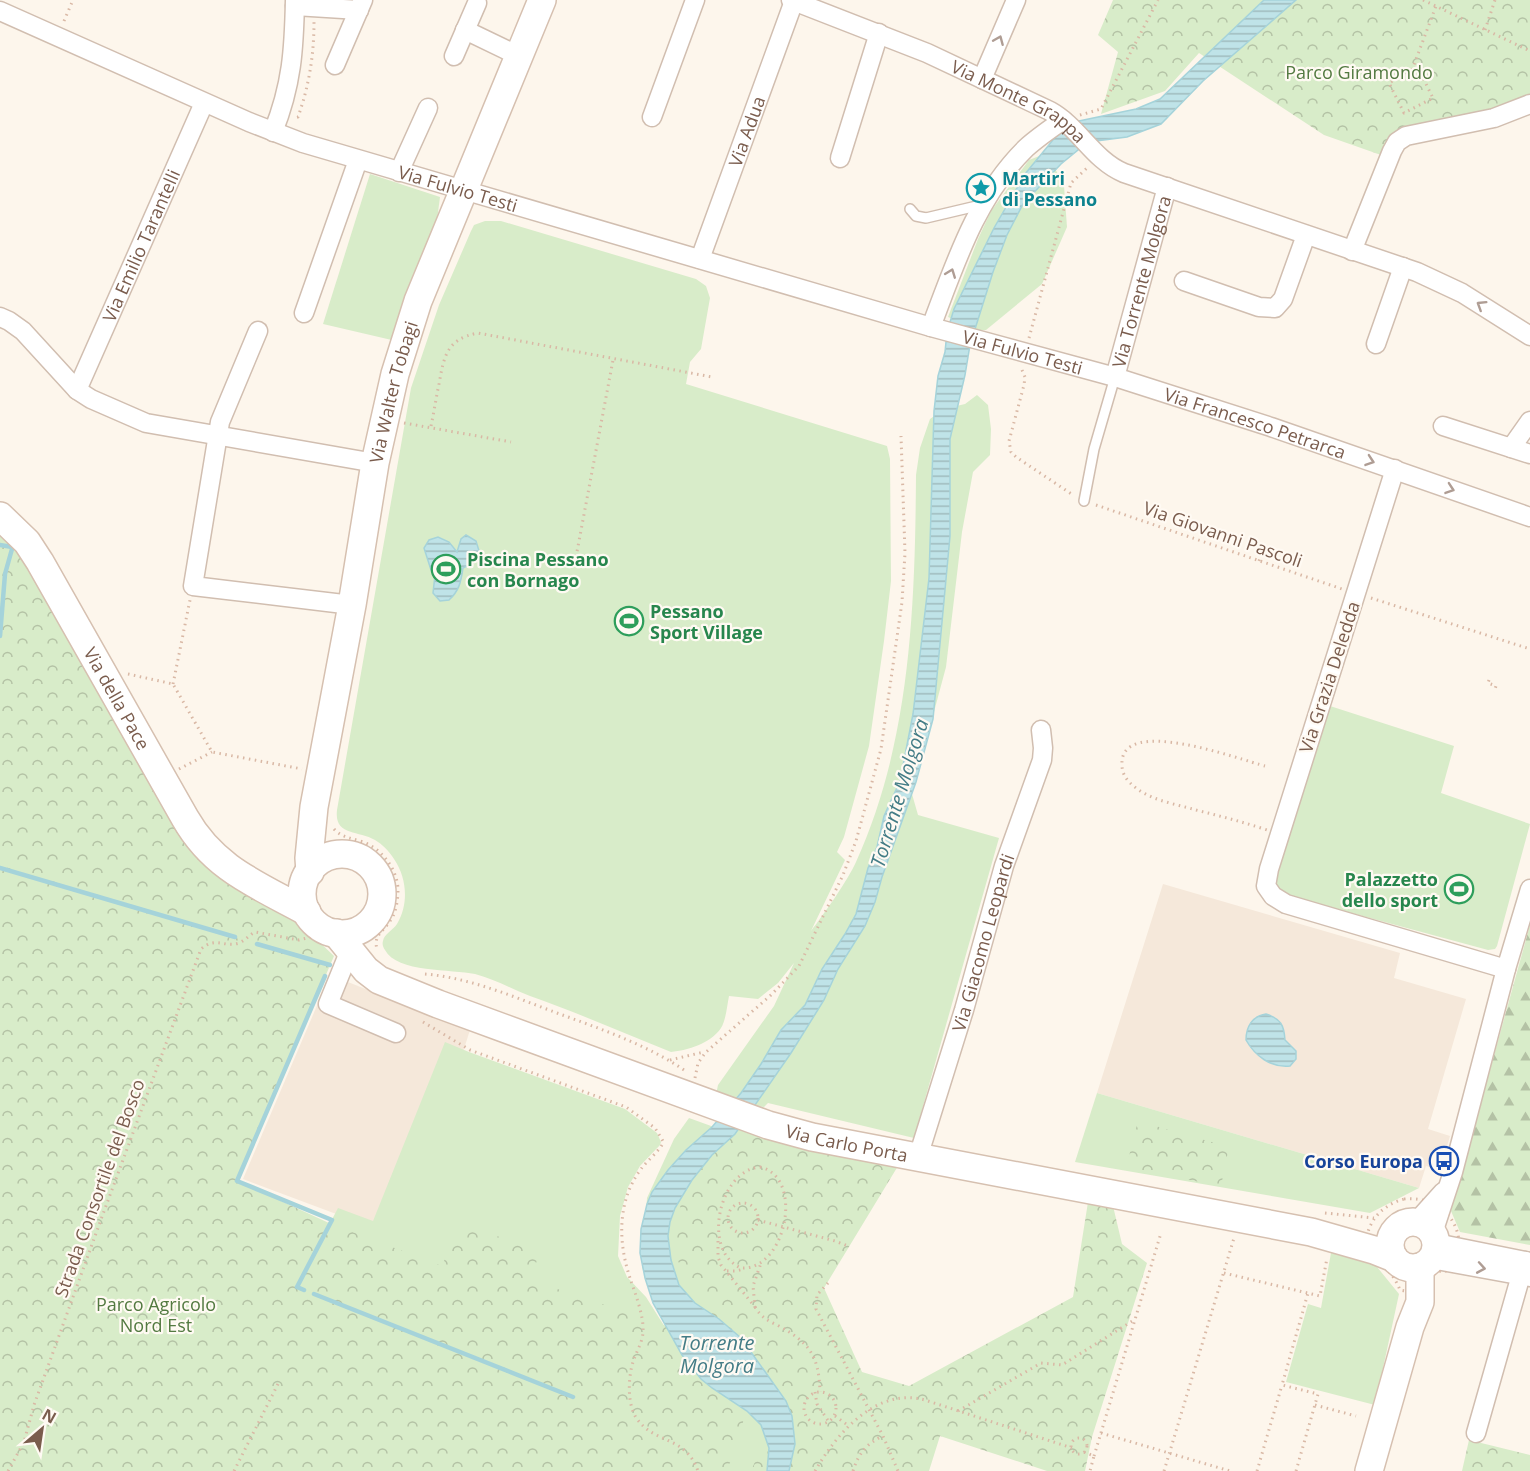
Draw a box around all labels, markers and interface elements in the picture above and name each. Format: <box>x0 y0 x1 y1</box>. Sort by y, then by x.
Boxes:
one-way arrow <box>992 35 1004 46</box>
street label: Via Monte Grappa <box>947 54 1092 148</box>
park label: Parco Giramondo <box>1285 60 1433 84</box>
street label: Via Adua <box>723 93 770 170</box>
street label: Via Fulvio Testi <box>395 160 521 217</box>
street label: Via Emilio Tarantelli <box>97 166 185 326</box>
place label: Martiri di Pessano <box>1002 166 1097 211</box>
place icon: Martiri di Pessano <box>965 172 997 204</box>
street label: Via Torrente Molgora <box>1106 193 1176 370</box>
one-way arrow <box>944 268 957 278</box>
one-way arrow <box>1477 300 1487 312</box>
street label: Via Walter Tobagi <box>363 318 423 465</box>
street label: Via Fulvio Testi <box>960 324 1085 380</box>
street label: Via Francesco Petrarca <box>1161 382 1349 464</box>
one-way arrow <box>1365 454 1375 466</box>
one-way arrow <box>1445 481 1455 494</box>
street label: Via Giovanni Pascoli <box>1140 496 1306 572</box>
place label: Piscina Pessano con Bornago <box>467 547 609 592</box>
sports icon: Piscina Pessano con Bornago <box>430 553 462 585</box>
street label: Via Grazia Deledda <box>1293 598 1365 756</box>
place label: Pessano Sport Village <box>650 599 763 644</box>
sports icon: Pessano Sport Village <box>613 605 645 637</box>
street label: Via della Pace <box>79 643 156 754</box>
water label: Torrente Molgora <box>864 715 934 871</box>
street label: Via Giacomo Leopardi <box>946 850 1019 1034</box>
place label: Palazzetto dello sport <box>1342 867 1438 912</box>
sports icon: Palazzetto dello sport <box>1443 873 1475 905</box>
street label: Strada Consortile del Bosco <box>48 1076 150 1300</box>
street label: Via Carlo Porta <box>783 1118 910 1167</box>
bus stop icon: Corso Europa <box>1428 1145 1460 1177</box>
place label: Corso Europa <box>1304 1149 1423 1173</box>
one-way arrow <box>1475 1261 1485 1274</box>
park label: Parco Agricolo Nord Est <box>96 1292 216 1337</box>
water label: Torrente Molgora <box>679 1329 755 1379</box>
north arrow <box>12 1399 72 1459</box>
text: N <box>38 1403 60 1429</box>

